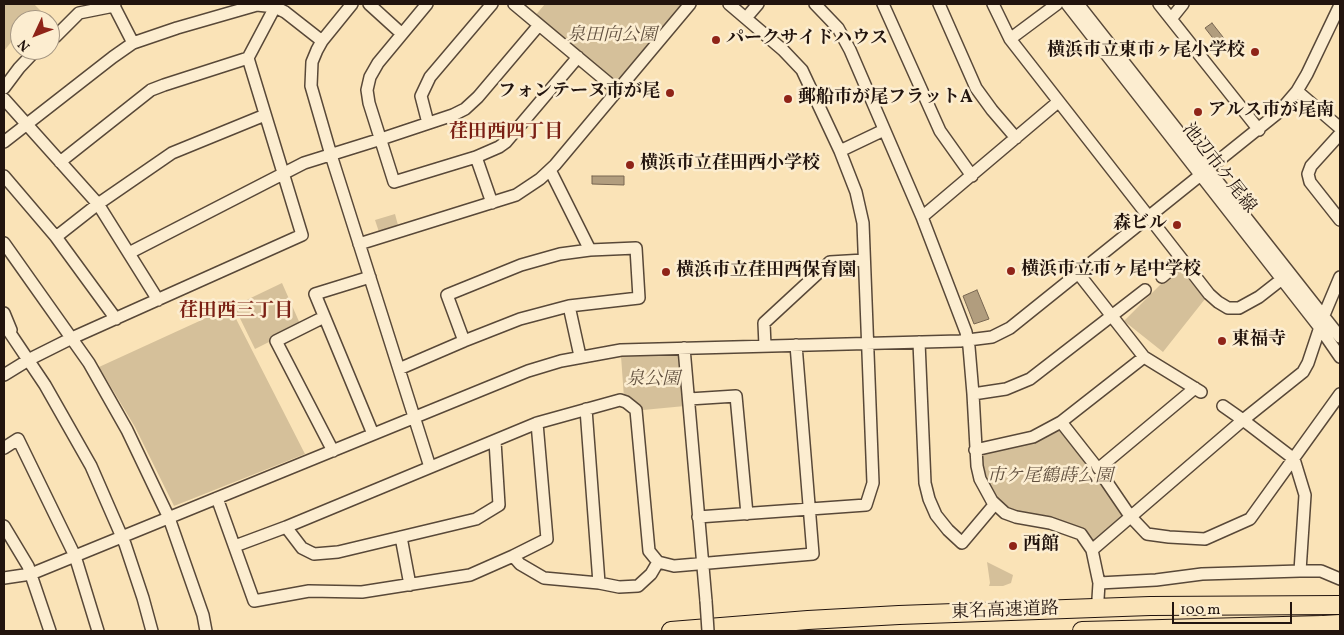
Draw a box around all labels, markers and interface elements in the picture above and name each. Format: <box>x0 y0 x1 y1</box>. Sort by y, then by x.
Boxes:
north arrow <box>10 10 60 60</box>
park label: 泉田向公園 <box>567 26 657 48</box>
place label: パークサイドハウス <box>726 29 888 51</box>
marker: パークサイドハウス <box>710 34 722 46</box>
text: N <box>14 35 35 55</box>
place label: 横浜市立東市ヶ尾小学校 <box>1047 41 1245 63</box>
marker: 横浜市立東市ヶ尾小学校 <box>1249 46 1261 58</box>
place label: フォンテーヌ市が尾 <box>498 82 660 104</box>
marker: フォンテーヌ市が尾 <box>664 87 676 99</box>
place label: 郵船市が尾フラットA <box>798 88 973 110</box>
marker: 郵船市が尾フラットA <box>782 93 794 105</box>
place label: アルス市が尾南 <box>1208 101 1334 123</box>
marker: アルス市が尾南 <box>1192 106 1204 118</box>
street label: 池辺市ケ尾線 <box>1176 120 1260 218</box>
district label: 荏田西四丁目 <box>449 123 563 145</box>
place label: 横浜市立荏田西小学校 <box>640 154 820 176</box>
marker: 横浜市立荏田西小学校 <box>624 159 636 171</box>
place label: 森ビル <box>1113 214 1167 236</box>
marker: 森ビル <box>1171 219 1183 231</box>
place label: 横浜市立市ヶ尾中学校 <box>1021 260 1201 282</box>
place label: 横浜市立荏田西保育園 <box>676 261 856 283</box>
marker: 横浜市立市ヶ尾中学校 <box>1005 265 1017 277</box>
marker: 横浜市立荏田西保育園 <box>660 266 672 278</box>
district label: 荏田西三丁目 <box>179 302 293 324</box>
place label: 東福寺 <box>1232 330 1286 352</box>
marker: 東福寺 <box>1216 335 1228 347</box>
park label: 泉公園 <box>626 370 680 392</box>
park label: 市ケ尾鶴蒔公園 <box>987 467 1113 489</box>
place label: 西館 <box>1023 535 1059 557</box>
marker: 西館 <box>1007 540 1019 552</box>
scale bar <box>1174 592 1294 624</box>
street label: 東名高速道路 <box>951 599 1059 625</box>
text: 100 m <box>1180 600 1220 621</box>

